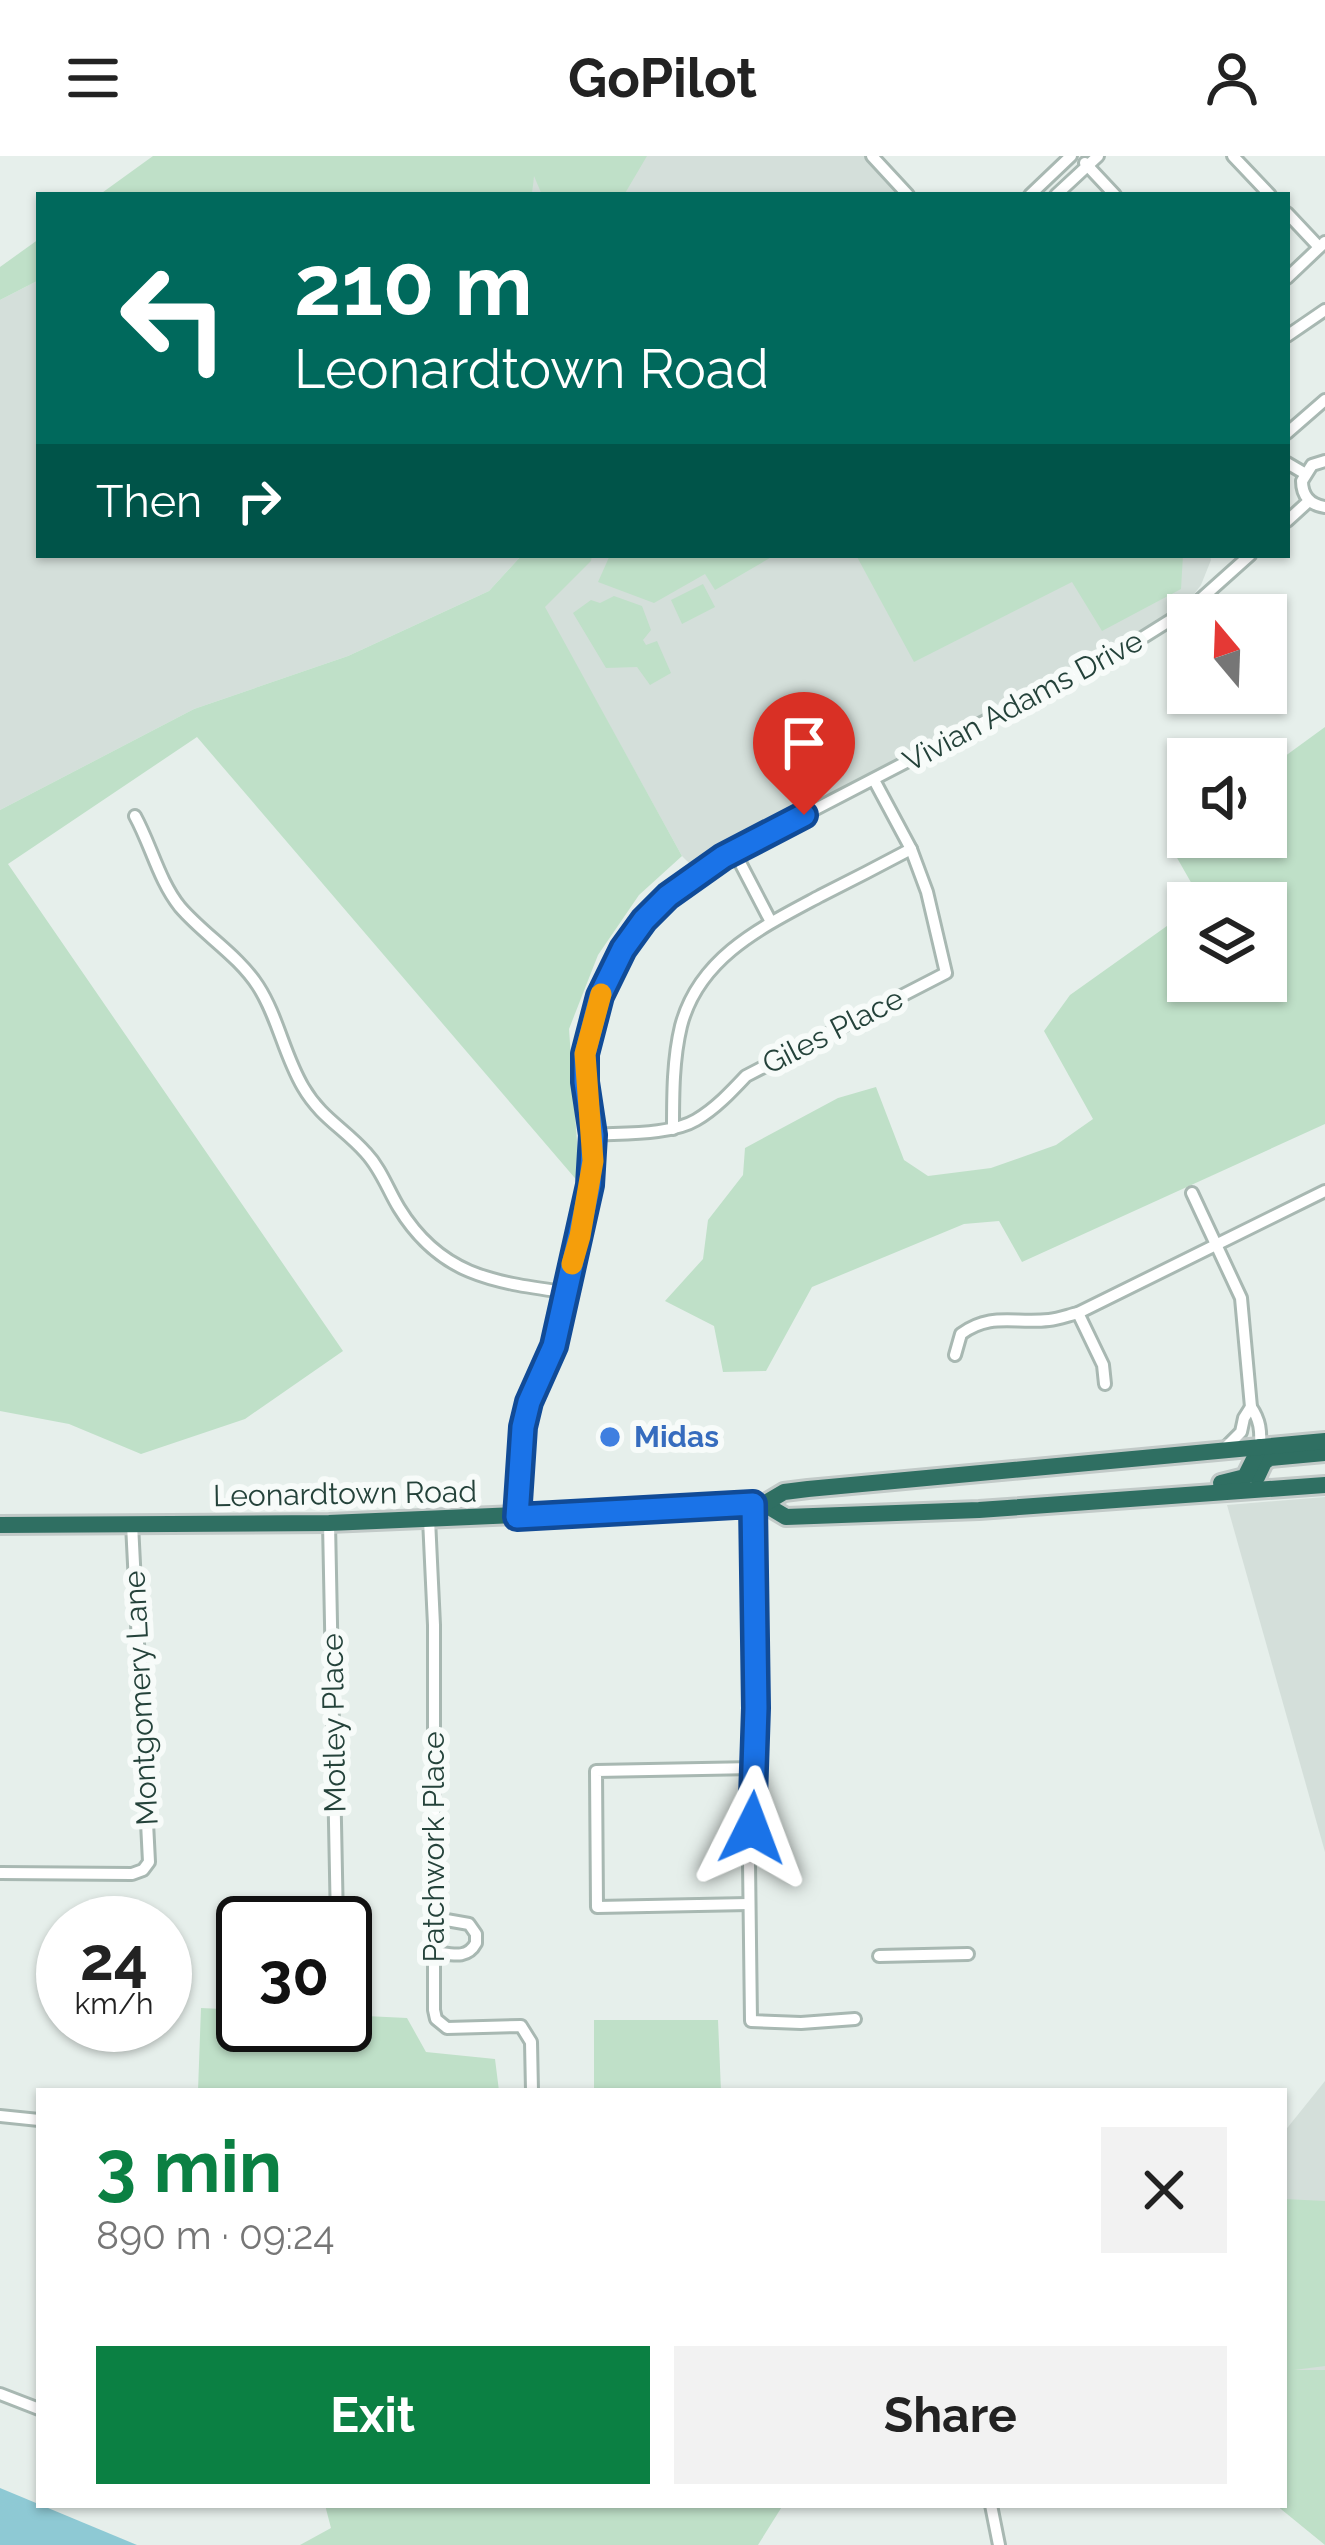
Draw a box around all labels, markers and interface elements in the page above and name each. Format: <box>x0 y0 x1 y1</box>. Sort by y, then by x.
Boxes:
icon: menu <box>60 45 126 111</box>
icon: person <box>1199 45 1265 111</box>
text: GoPilot <box>568 46 757 110</box>
text: 210 m <box>294 236 533 335</box>
icon: left <box>96 240 252 396</box>
text: Leonardtown Road <box>294 337 769 401</box>
icon: right <box>226 468 292 534</box>
text: Then <box>96 475 202 528</box>
north arrow <box>1167 594 1287 714</box>
map controls <box>1167 594 1287 1002</box>
street label: Vivian Adams Drive <box>897 623 1148 778</box>
pin <box>753 692 855 815</box>
icon: arrive <box>771 710 837 776</box>
button: sound <box>1167 738 1287 858</box>
button: layers <box>1167 882 1287 1002</box>
street label: Giles Place <box>757 980 909 1081</box>
place label: Midas <box>634 1419 719 1454</box>
marker: Midas <box>597 1424 623 1450</box>
street label: Leonardtown Road <box>213 1474 477 1513</box>
street label: Montgomery Lane <box>116 1570 165 1826</box>
street label: Motley Place <box>314 1633 353 1813</box>
street label: Patchwork Place <box>416 1732 451 1962</box>
position arrow <box>689 1765 815 1891</box>
speed limit sign: 30 <box>216 1896 372 2052</box>
text: 24 <box>80 1924 148 1994</box>
text: km/h <box>74 1986 154 2021</box>
text: 3 min <box>96 2124 282 2209</box>
button: close <box>1101 2127 1227 2253</box>
text: 890 m · 09:24 <box>96 2212 335 2258</box>
button: Exit <box>96 2346 650 2484</box>
button: Share <box>674 2346 1227 2484</box>

